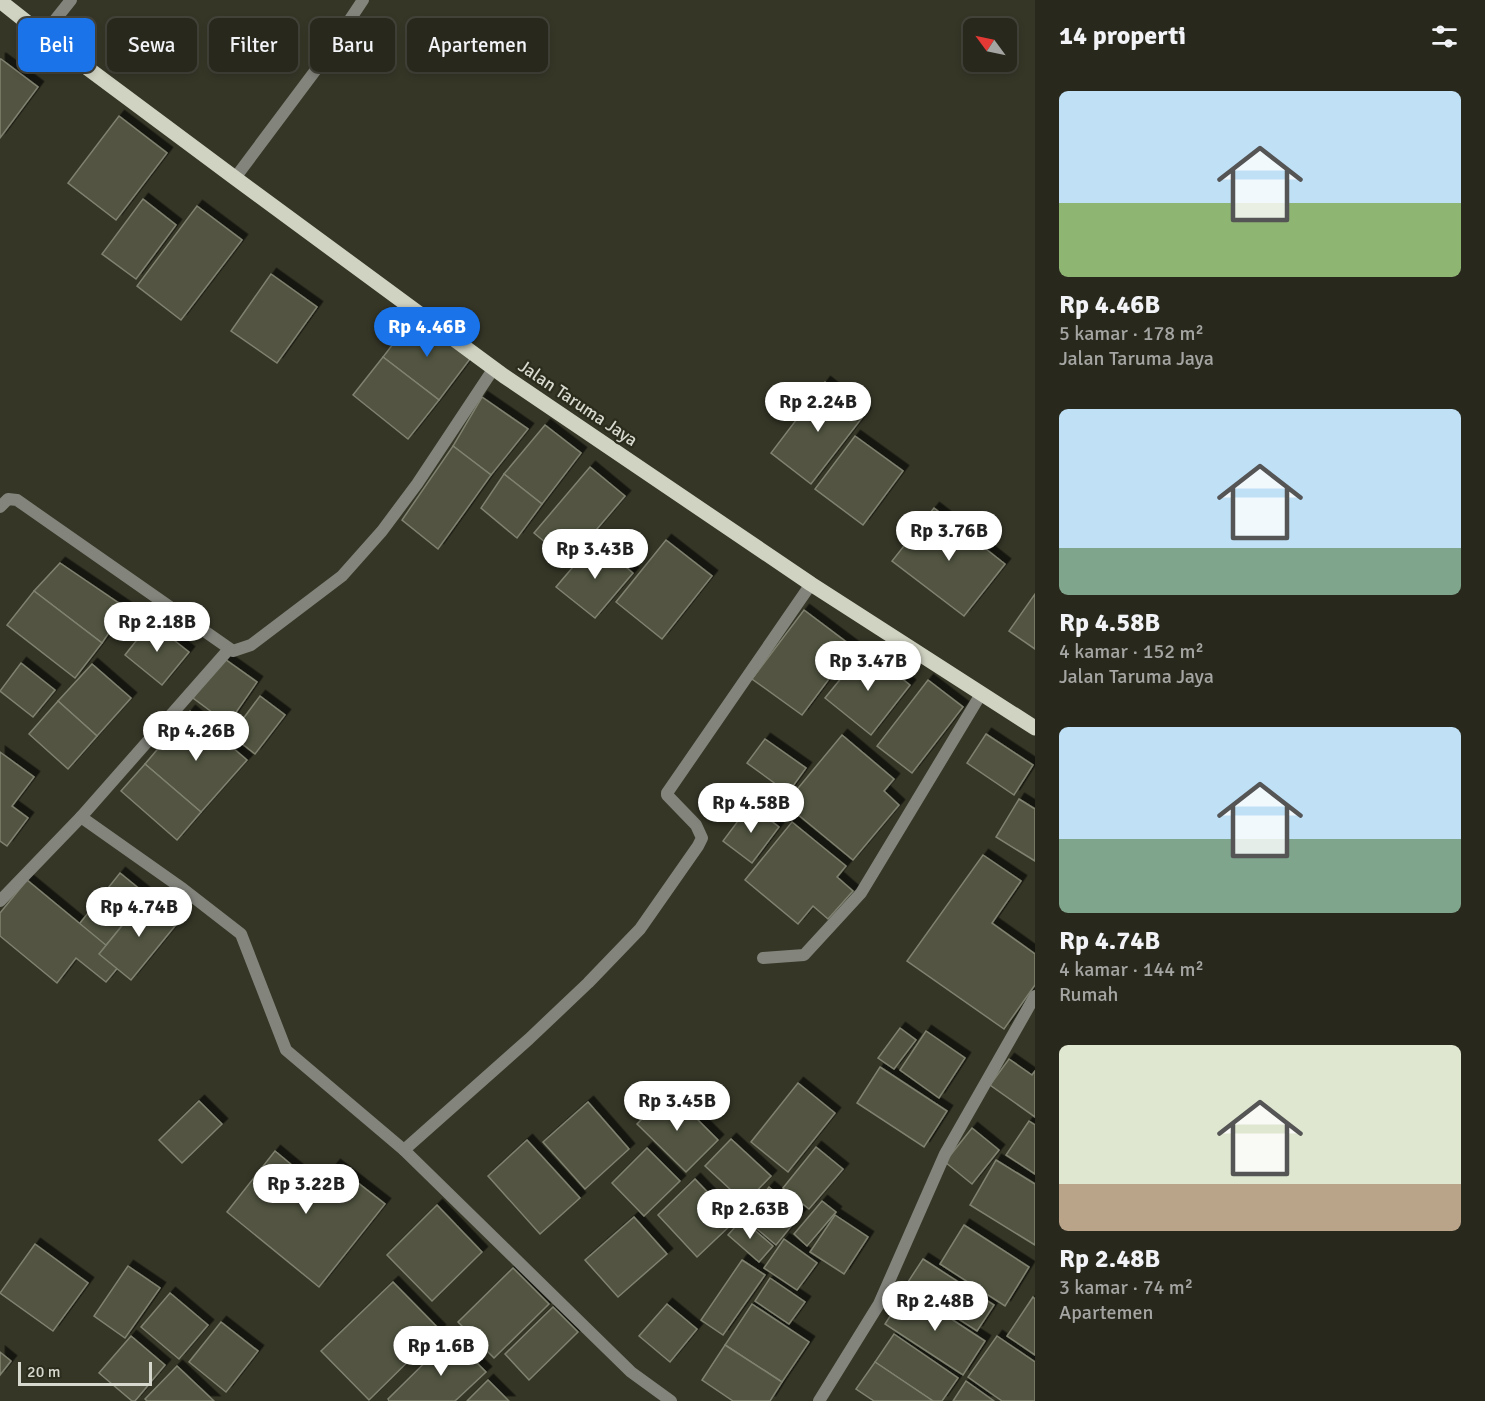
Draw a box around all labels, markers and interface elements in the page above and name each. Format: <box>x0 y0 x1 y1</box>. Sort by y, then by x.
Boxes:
chip: Beli <box>18 18 95 72</box>
chip: Sewa <box>107 18 197 72</box>
chip: Filter <box>209 18 298 72</box>
chip: Baru <box>310 18 395 72</box>
chip: Apartemen <box>407 18 548 72</box>
north arrow <box>963 18 1017 72</box>
map controls <box>963 18 1017 72</box>
text: 14 properti <box>1059 20 1186 52</box>
icon: filters <box>1428 20 1461 53</box>
icon: home <box>1206 130 1314 238</box>
text: Rp 4.46B <box>1059 289 1160 321</box>
pin: Rp 4.46B <box>365 307 489 358</box>
text: Rp 4.46B <box>388 314 466 339</box>
text: 5 kamar · 178 m² <box>1059 321 1204 346</box>
text: Jalan Taruma Jaya <box>1059 346 1214 371</box>
street label: Jalan Taruma Jaya <box>514 355 642 451</box>
pin: Rp 2.24B <box>756 382 880 433</box>
text: Rp 2.24B <box>779 389 857 414</box>
icon: home <box>1206 448 1314 556</box>
pin: Rp 3.76B <box>887 511 1011 562</box>
text: Rp 3.76B <box>910 518 988 543</box>
pin: Rp 3.43B <box>533 529 657 580</box>
text: Rp 3.43B <box>556 536 634 561</box>
pin: Rp 2.18B <box>95 602 219 653</box>
text: Rp 4.58B <box>1059 607 1160 639</box>
text: Rp 2.18B <box>118 609 196 634</box>
text: 4 kamar · 152 m² <box>1059 639 1204 664</box>
pin: Rp 3.47B <box>806 641 930 692</box>
text: Rp 3.47B <box>829 648 907 673</box>
text: Jalan Taruma Jaya <box>1059 664 1214 689</box>
pin: Rp 4.26B <box>134 711 258 762</box>
text: Rp 4.26B <box>157 718 235 743</box>
icon: home <box>1206 766 1314 874</box>
pin: Rp 4.58B <box>689 783 813 834</box>
text: Rp 4.58B <box>712 790 790 815</box>
pin: Rp 4.74B <box>77 887 201 938</box>
text: Rp 4.74B <box>100 894 178 919</box>
text: Rp 4.74B <box>1059 925 1160 957</box>
text: 4 kamar · 144 m² <box>1059 957 1204 982</box>
text: Rumah <box>1059 982 1119 1007</box>
pin: Rp 3.45B <box>615 1081 739 1132</box>
icon: home <box>1206 1084 1314 1192</box>
text: Rp 3.45B <box>638 1088 716 1113</box>
pin: Rp 3.22B <box>244 1164 368 1215</box>
text: Rp 3.22B <box>267 1171 345 1196</box>
pin: Rp 2.63B <box>688 1189 812 1240</box>
text: Rp 2.63B <box>711 1196 789 1221</box>
text: Rp 2.48B <box>1059 1243 1160 1275</box>
text: 3 kamar · 74 m² <box>1059 1275 1193 1300</box>
pin: Rp 2.48B <box>873 1281 997 1332</box>
text: Rp 2.48B <box>896 1288 974 1313</box>
text: Apartemen <box>1059 1300 1153 1325</box>
pin: Rp 1.6B <box>386 1326 496 1377</box>
text: Rp 1.6B <box>407 1333 475 1358</box>
scale bar <box>18 1359 152 1386</box>
text: 20 m <box>27 1362 61 1382</box>

